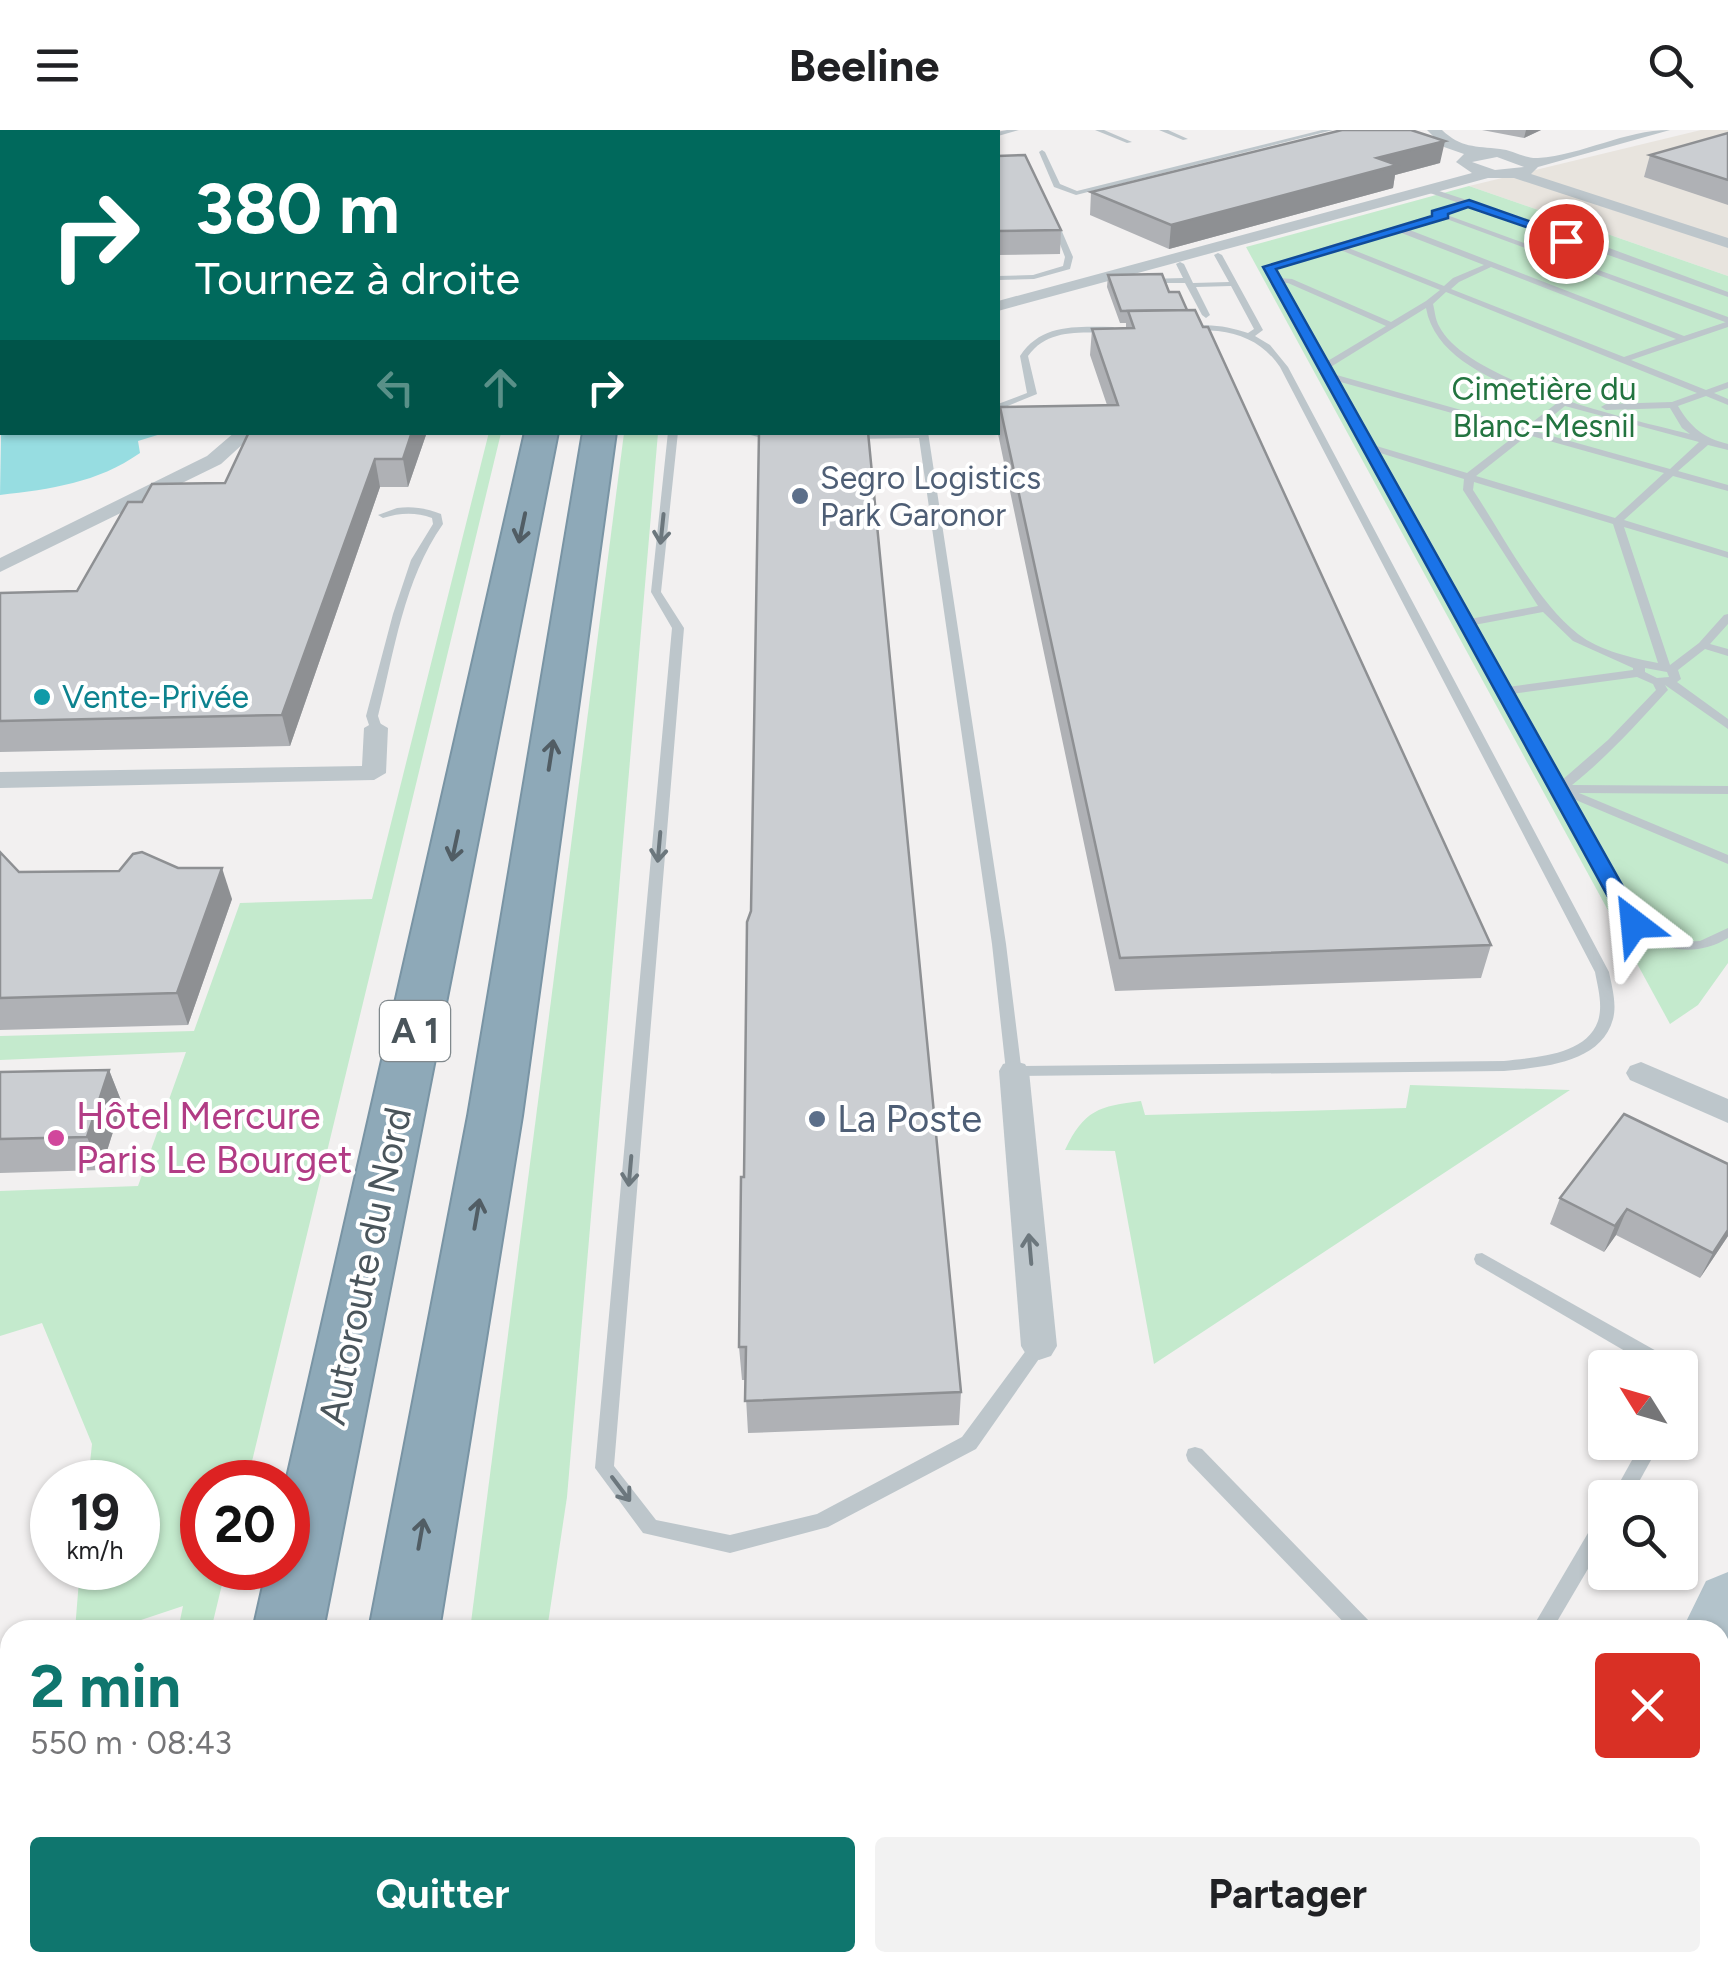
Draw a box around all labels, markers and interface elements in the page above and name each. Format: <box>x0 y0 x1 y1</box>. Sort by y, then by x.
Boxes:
icon: menu <box>30 38 85 93</box>
text: Beeline <box>789 38 939 92</box>
icon: search <box>1643 38 1698 93</box>
text: 380 m <box>195 166 400 251</box>
icon: right <box>30 170 160 300</box>
pin <box>1524 199 1609 284</box>
icon: arrive <box>1539 214 1594 269</box>
text: Tournez à droite <box>195 251 520 305</box>
icon: left <box>368 360 423 415</box>
icon: ahead <box>473 360 528 415</box>
icon: right <box>578 360 633 415</box>
park label: Cimetière du Blanc-Mesnil <box>1451 370 1637 445</box>
place label: Segro Logistics Park Garonor <box>820 459 1041 534</box>
marker: Segro Logistics Park Garonor <box>789 485 811 507</box>
one-way arrow <box>512 511 530 543</box>
one-way arrow <box>652 513 671 545</box>
place label: Vente-Privée <box>62 678 249 716</box>
marker: Vente-Privée <box>31 686 53 708</box>
one-way arrow <box>542 739 560 771</box>
one-way arrow <box>444 829 463 861</box>
one-way arrow <box>649 830 668 862</box>
position arrow <box>1582 872 1686 976</box>
road number: A 1 <box>380 1001 450 1061</box>
place label: Hôtel Mercure Paris Le Bourget <box>76 1093 352 1183</box>
place label: La Poste <box>837 1096 982 1142</box>
street label: Autoroute du Nord <box>309 1103 421 1429</box>
marker: La Poste <box>806 1108 828 1130</box>
marker: Hôtel Mercure Paris Le Bourget <box>45 1127 67 1149</box>
one-way arrow <box>621 1154 640 1186</box>
one-way arrow <box>468 1198 487 1231</box>
one-way arrow <box>1020 1233 1039 1265</box>
north arrow <box>1588 1350 1698 1460</box>
map controls <box>1588 1350 1698 1590</box>
speed limit sign: 20 <box>180 1460 310 1590</box>
one-way arrow <box>610 1475 631 1502</box>
button: search <box>1588 1480 1698 1590</box>
text: 19 <box>70 1482 120 1543</box>
one-way arrow <box>412 1518 431 1551</box>
text: km/h <box>66 1535 124 1565</box>
text: 2 min <box>30 1650 181 1722</box>
button: close <box>1595 1653 1700 1758</box>
text: 550 m · 08:43 <box>30 1724 232 1762</box>
button: Quitter <box>30 1837 855 1952</box>
button: Partager <box>875 1837 1700 1952</box>

